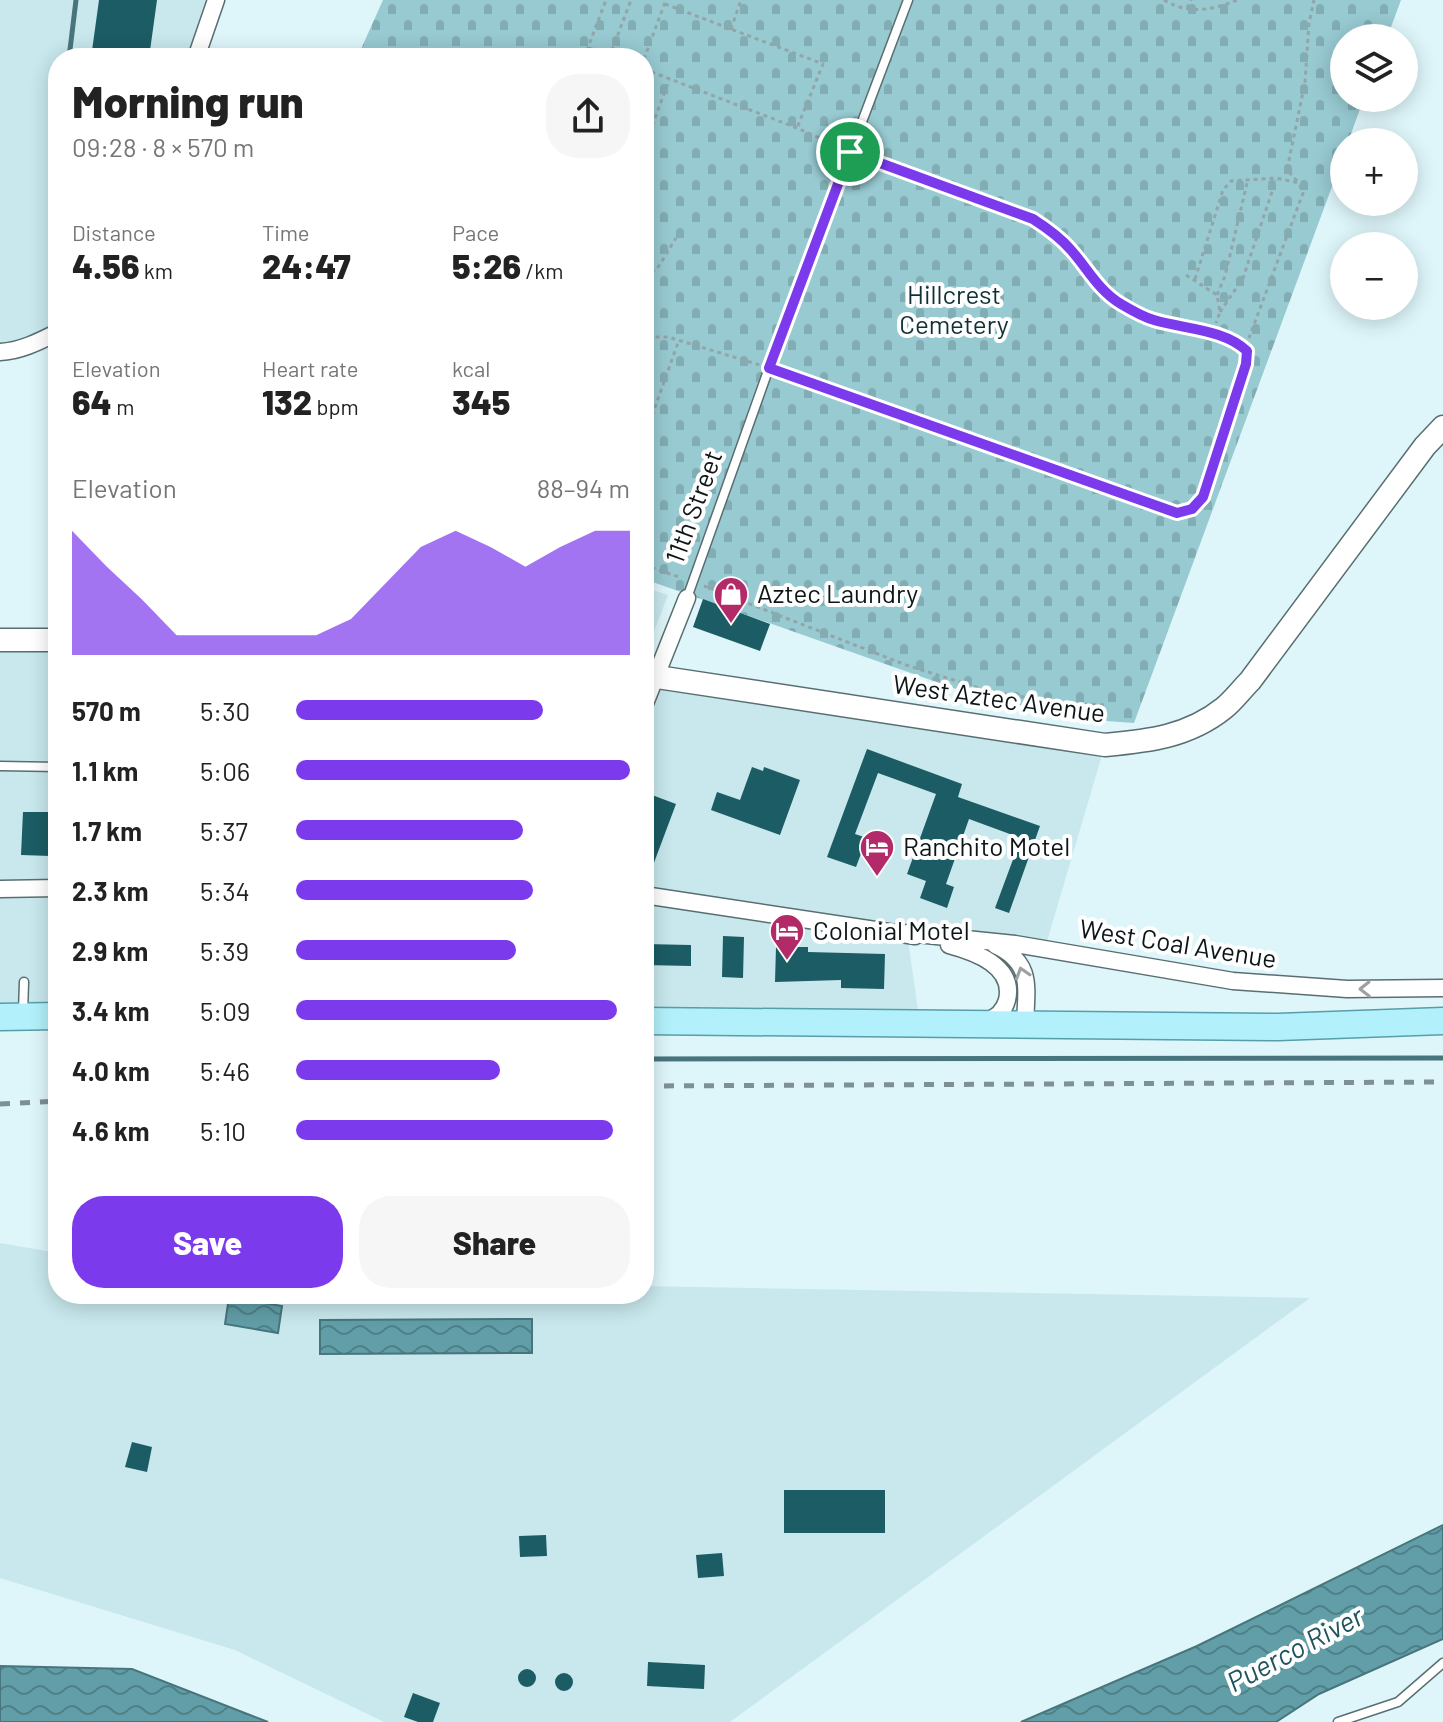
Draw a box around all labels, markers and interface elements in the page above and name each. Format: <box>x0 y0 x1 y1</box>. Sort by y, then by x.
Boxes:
map controls <box>1330 24 1418 320</box>
button: layers <box>1330 24 1418 112</box>
text: Morning run <box>72 74 304 127</box>
button: share <box>546 74 630 158</box>
pin <box>816 118 884 186</box>
button: + <box>1330 128 1418 216</box>
icon: arrive <box>828 130 872 174</box>
text: 09:28 · 8 × 570 m <box>72 131 254 162</box>
text: Distance <box>72 219 156 245</box>
text: Time <box>262 219 310 245</box>
text: Pace <box>452 219 499 245</box>
button: − <box>1330 232 1418 320</box>
text: 4.56 <box>72 245 139 286</box>
text: 24:47 <box>262 245 351 286</box>
text: 5:26 <box>452 245 521 286</box>
text: km <box>139 257 173 283</box>
text: /km <box>521 257 564 283</box>
park label: Hillcrest Cemetery <box>899 278 1009 339</box>
text: Elevation <box>72 355 161 381</box>
text: Heart rate <box>262 355 359 381</box>
text: kcal <box>452 355 490 381</box>
text: 64 <box>72 381 112 422</box>
text: 132 <box>262 381 312 422</box>
text: 345 <box>452 381 510 422</box>
text: m <box>112 393 134 419</box>
text: bpm <box>312 393 359 419</box>
street label: 11th Street <box>658 446 727 567</box>
text: Elevation <box>72 472 177 503</box>
text: 88–94 m <box>537 472 630 503</box>
shop icon: Aztec Laundry <box>712 575 750 625</box>
place label: Aztec Laundry <box>757 577 918 608</box>
street label: West Aztec Avenue <box>891 667 1107 728</box>
text: 570 m <box>72 695 141 726</box>
text: 5:30 <box>200 695 250 726</box>
text: 1.1 km <box>72 755 138 786</box>
text: 5:06 <box>200 755 250 786</box>
text: 1.7 km <box>72 815 142 846</box>
text: 5:37 <box>200 815 248 846</box>
hotel icon: Ranchito Motel <box>858 828 896 878</box>
place label: Ranchito Motel <box>903 830 1070 861</box>
text: 2.3 km <box>72 875 148 906</box>
text: 5:34 <box>200 875 250 906</box>
hotel icon: Colonial Motel <box>768 912 806 962</box>
street label: West Coal Avenue <box>1077 912 1279 973</box>
place label: Colonial Motel <box>813 914 970 945</box>
text: 2.9 km <box>72 935 148 966</box>
text: 5:39 <box>200 935 249 966</box>
one-way arrow <box>1015 967 1031 980</box>
one-way arrow <box>1358 980 1371 997</box>
text: 3.4 km <box>72 995 150 1026</box>
text: 5:09 <box>200 995 250 1026</box>
text: 4.0 km <box>72 1055 150 1086</box>
text: 5:46 <box>200 1055 250 1086</box>
text: 4.6 km <box>72 1115 149 1146</box>
text: 5:10 <box>200 1115 246 1146</box>
button: Save <box>72 1196 343 1288</box>
button: Share <box>359 1196 630 1288</box>
water label: Puerco River <box>1221 1597 1369 1698</box>

